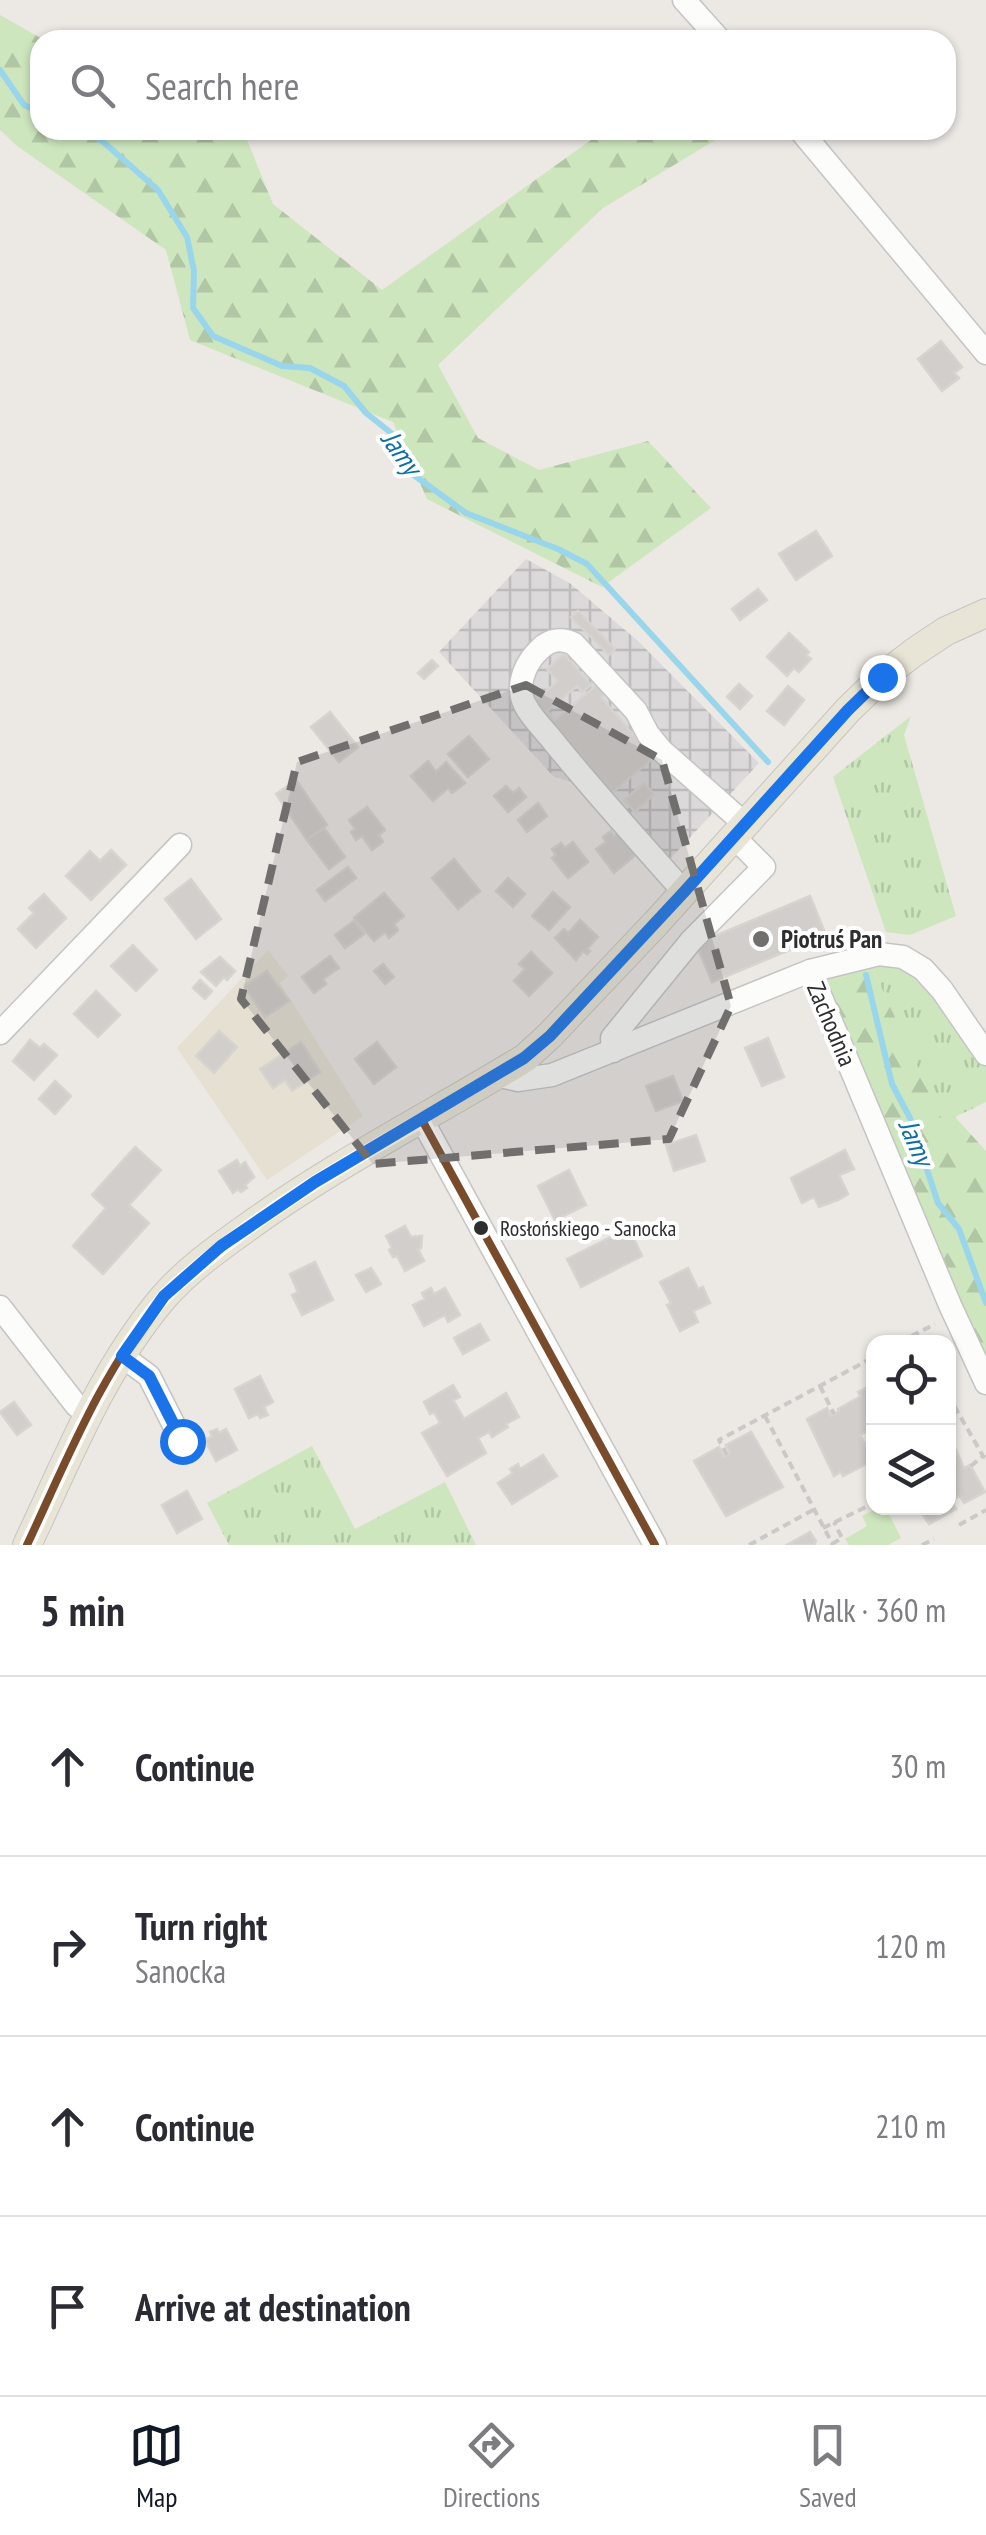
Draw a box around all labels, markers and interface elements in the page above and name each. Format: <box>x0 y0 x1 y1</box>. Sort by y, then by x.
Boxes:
search box <box>30 30 956 140</box>
icon: search <box>65 58 120 113</box>
text: Search here <box>145 61 299 110</box>
water label: Jamy <box>373 421 433 485</box>
route end <box>860 655 906 701</box>
place label: Piotruś Pan <box>781 923 882 955</box>
marker: Piotruś Pan <box>750 928 772 950</box>
street label: Zachodnia <box>800 977 864 1071</box>
water label: Jamy <box>890 1112 945 1174</box>
place label: Rosłońskiego - Sanocka <box>500 1214 676 1242</box>
marker: Rosłońskiego - Sanocka <box>471 1218 491 1238</box>
map controls <box>866 1335 956 1515</box>
button: locate <box>866 1335 956 1425</box>
route start <box>160 1419 206 1465</box>
button: layers <box>866 1425 956 1515</box>
text: 5 min <box>40 1583 125 1638</box>
text: Walk · 360 m <box>802 1589 946 1631</box>
icon: ahead <box>40 1739 95 1794</box>
text: Continue <box>135 1742 255 1791</box>
text: 30 m <box>890 1745 946 1787</box>
text: Turn right <box>135 1901 267 1950</box>
icon: right <box>40 1919 95 1974</box>
text: 120 m <box>875 1925 946 1967</box>
text: Sanocka <box>135 1950 226 1992</box>
icon: ahead <box>40 2099 95 2154</box>
text: Continue <box>135 2102 255 2151</box>
text: 210 m <box>875 2105 946 2147</box>
icon: arrive <box>40 2279 95 2334</box>
text: Arrive at destination <box>135 2282 411 2331</box>
tab: Map <box>129 2418 184 2515</box>
tab: Directions <box>443 2418 540 2515</box>
tab: Saved <box>799 2418 857 2515</box>

